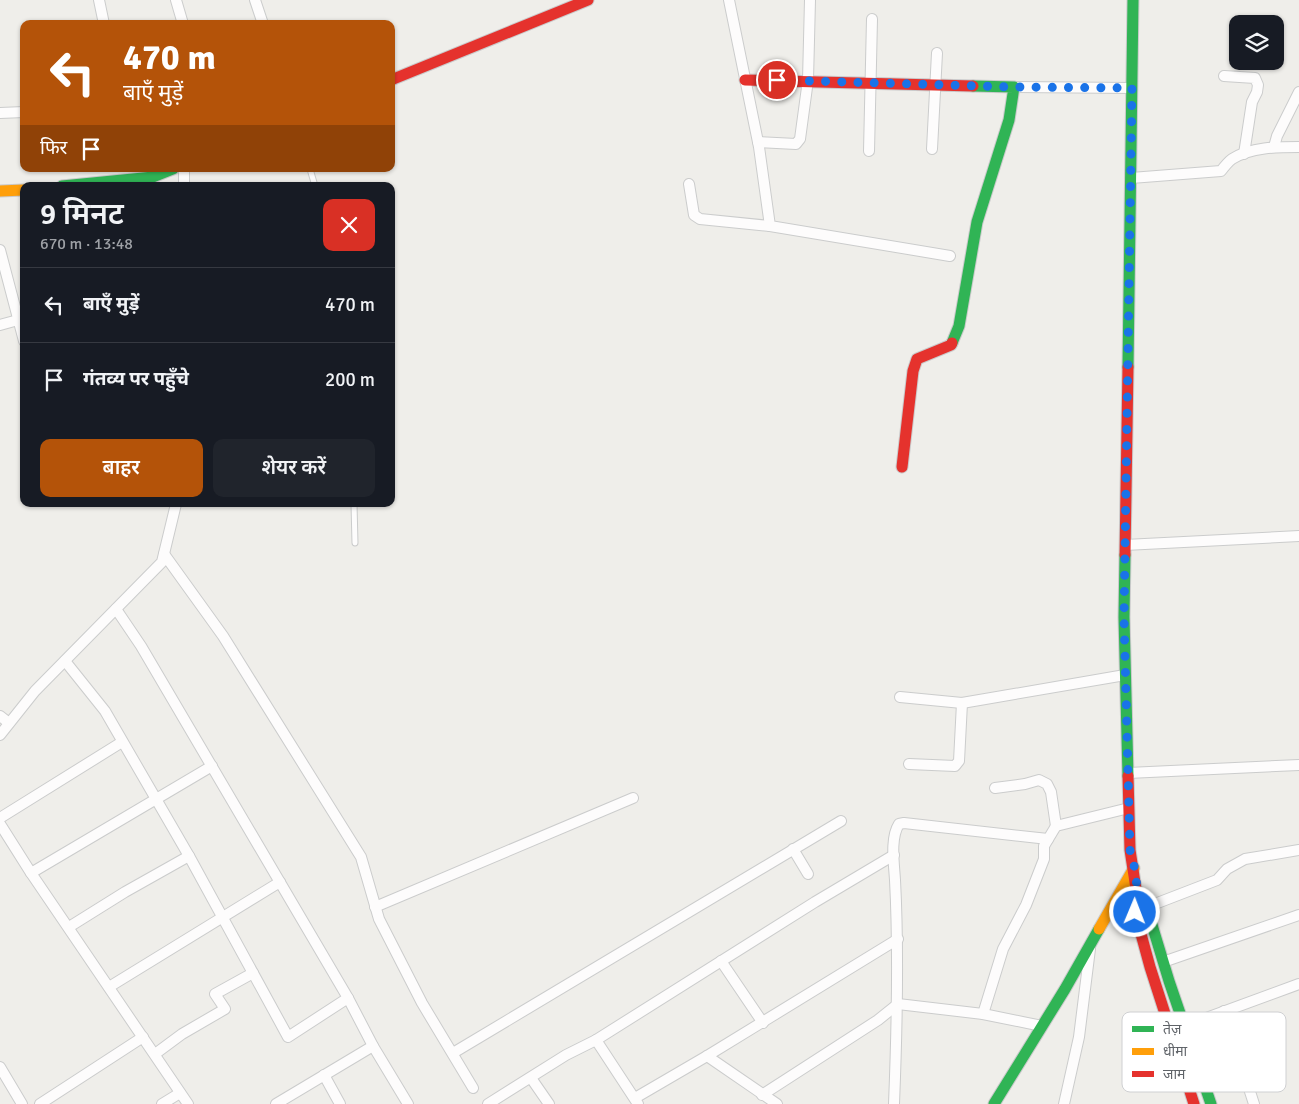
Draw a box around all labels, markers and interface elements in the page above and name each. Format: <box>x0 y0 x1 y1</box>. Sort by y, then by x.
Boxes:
map controls <box>1229 15 1284 70</box>
button: layers <box>1229 15 1284 70</box>
text: 470 m <box>123 36 216 79</box>
icon: left <box>40 40 105 105</box>
pin <box>756 59 798 101</box>
icon: arrive <box>763 66 791 94</box>
text: बाएँ मुड़ें <box>123 79 183 106</box>
icon: arrive <box>77 135 105 163</box>
text: फिर <box>40 136 67 160</box>
text: 9 मिनट <box>40 196 124 233</box>
button: close <box>323 199 375 251</box>
text: 670 m · 13:48 <box>40 234 133 254</box>
icon: left <box>40 291 68 319</box>
text: बाएँ मुड़ें <box>83 292 139 316</box>
text: 470 m <box>325 293 375 317</box>
icon: arrive <box>40 366 68 394</box>
text: गंतव्य पर पहुँचे <box>83 367 189 391</box>
text: 200 m <box>325 368 375 392</box>
button: बाहर <box>40 439 203 497</box>
button: शेयर करें <box>213 439 375 497</box>
position arrow <box>1108 885 1160 937</box>
legend <box>1122 1012 1286 1092</box>
text: तेज़ <box>1163 1020 1182 1038</box>
text: धीमा <box>1163 1043 1188 1060</box>
text: जाम <box>1163 1066 1186 1083</box>

